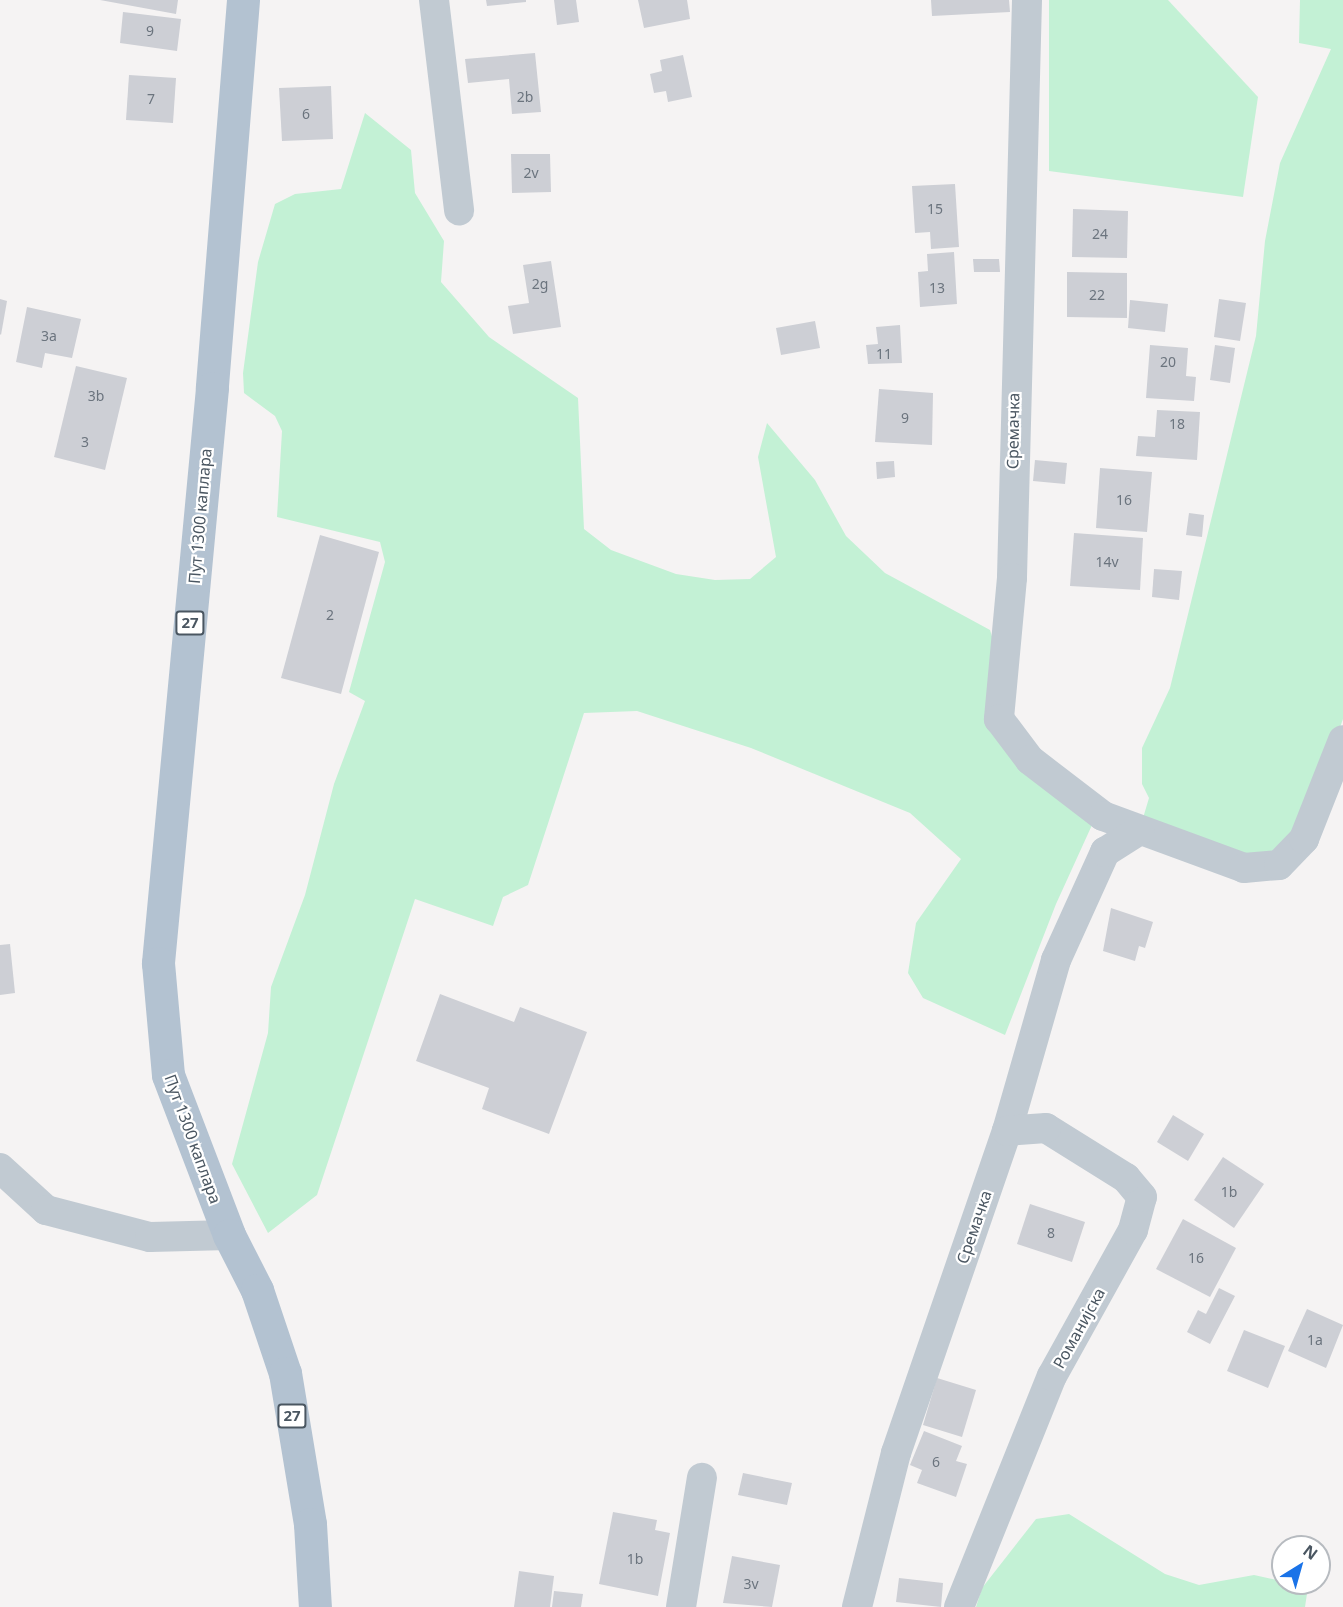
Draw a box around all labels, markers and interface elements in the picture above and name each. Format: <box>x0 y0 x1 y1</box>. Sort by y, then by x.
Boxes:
house number: 9 <box>146 23 154 39</box>
house number: 2b <box>517 89 533 105</box>
house number: 7 <box>147 91 155 107</box>
house number: 6 <box>302 106 310 122</box>
house number: 2v <box>523 165 539 181</box>
house number: 15 <box>927 201 943 217</box>
house number: 24 <box>1092 226 1108 242</box>
house number: 2g <box>532 276 548 292</box>
house number: 13 <box>929 280 945 296</box>
house number: 22 <box>1089 287 1105 303</box>
house number: 3a <box>41 328 57 344</box>
house number: 11 <box>876 346 892 362</box>
house number: 20 <box>1160 354 1176 370</box>
house number: 3b <box>88 388 104 404</box>
street label: Сремачка <box>1003 393 1023 469</box>
house number: 9 <box>901 410 909 426</box>
house number: 18 <box>1169 416 1185 432</box>
house number: 3 <box>81 434 89 450</box>
street label: Пут 1300 каплара <box>185 447 215 585</box>
house number: 16 <box>1116 492 1132 508</box>
house number: 14v <box>1095 554 1119 570</box>
house number: 2 <box>326 607 334 623</box>
road number: 27 <box>175 611 205 635</box>
street label: Пут 1300 каплара <box>161 1072 225 1206</box>
house number: 1b <box>1221 1184 1237 1200</box>
street label: Сремачка <box>952 1188 996 1266</box>
house number: 8 <box>1047 1225 1055 1241</box>
house number: 16 <box>1188 1250 1204 1266</box>
street label: Романијска <box>1049 1284 1109 1372</box>
house number: 1a <box>1307 1332 1323 1348</box>
road number: 27 <box>277 1404 307 1428</box>
house number: 6 <box>932 1454 940 1470</box>
north arrow <box>1271 1535 1331 1595</box>
text: N <box>1299 1540 1322 1565</box>
house number: 1b <box>627 1551 643 1567</box>
house number: 3v <box>743 1576 759 1592</box>

